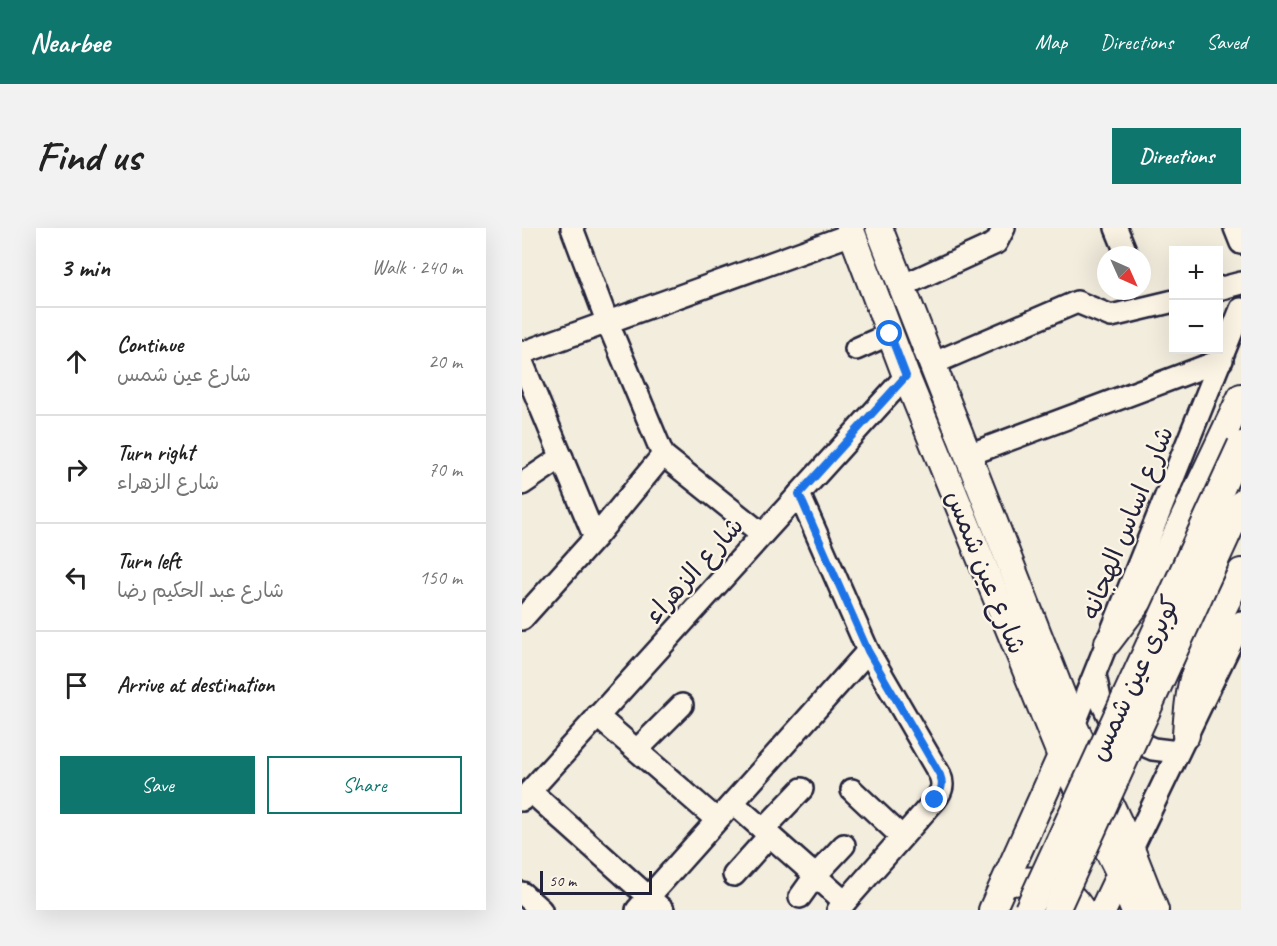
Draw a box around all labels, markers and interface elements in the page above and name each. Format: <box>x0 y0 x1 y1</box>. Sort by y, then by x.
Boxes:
text: Nearbee <box>30 25 110 60</box>
text: Map <box>1035 29 1067 55</box>
text: Directions <box>1100 29 1173 55</box>
text: Saved <box>1206 29 1247 55</box>
button: Directions <box>1112 128 1241 184</box>
text: Find us <box>36 130 141 183</box>
north arrow <box>1097 246 1151 300</box>
map controls <box>1169 246 1223 354</box>
button: + <box>1169 246 1223 300</box>
text: 3 min <box>60 251 110 284</box>
text: Walk · 240 m <box>372 255 462 280</box>
button: − <box>1169 300 1223 354</box>
route start <box>876 320 902 346</box>
text: Continue <box>117 331 183 359</box>
icon: ahead <box>60 345 93 378</box>
text: 20 m <box>428 349 462 374</box>
text: شارع عين شمس <box>117 362 251 387</box>
street label: شارع اساس الهجانه <box>1073 421 1182 625</box>
text: Turn right <box>117 439 194 467</box>
icon: right <box>60 453 93 486</box>
text: 70 m <box>428 457 462 482</box>
text: شارع الزهراء <box>117 470 219 495</box>
street label: شارع عين شمس <box>937 485 1034 659</box>
street label: شارع الزهراء <box>637 510 751 631</box>
text: Turn left <box>117 547 181 575</box>
icon: left <box>60 561 93 594</box>
text: 150 m <box>419 565 462 590</box>
text: شارع عبد الحكيم رضا <box>117 578 284 603</box>
street label: كوبرى عين شمس <box>1081 590 1187 766</box>
icon: arrive <box>60 669 93 702</box>
text: Arrive at destination <box>117 671 274 699</box>
button: Save <box>60 756 255 814</box>
button: Share <box>267 756 462 814</box>
route end <box>921 786 947 812</box>
scale bar <box>540 868 652 896</box>
text: 50 m <box>549 871 576 891</box>

